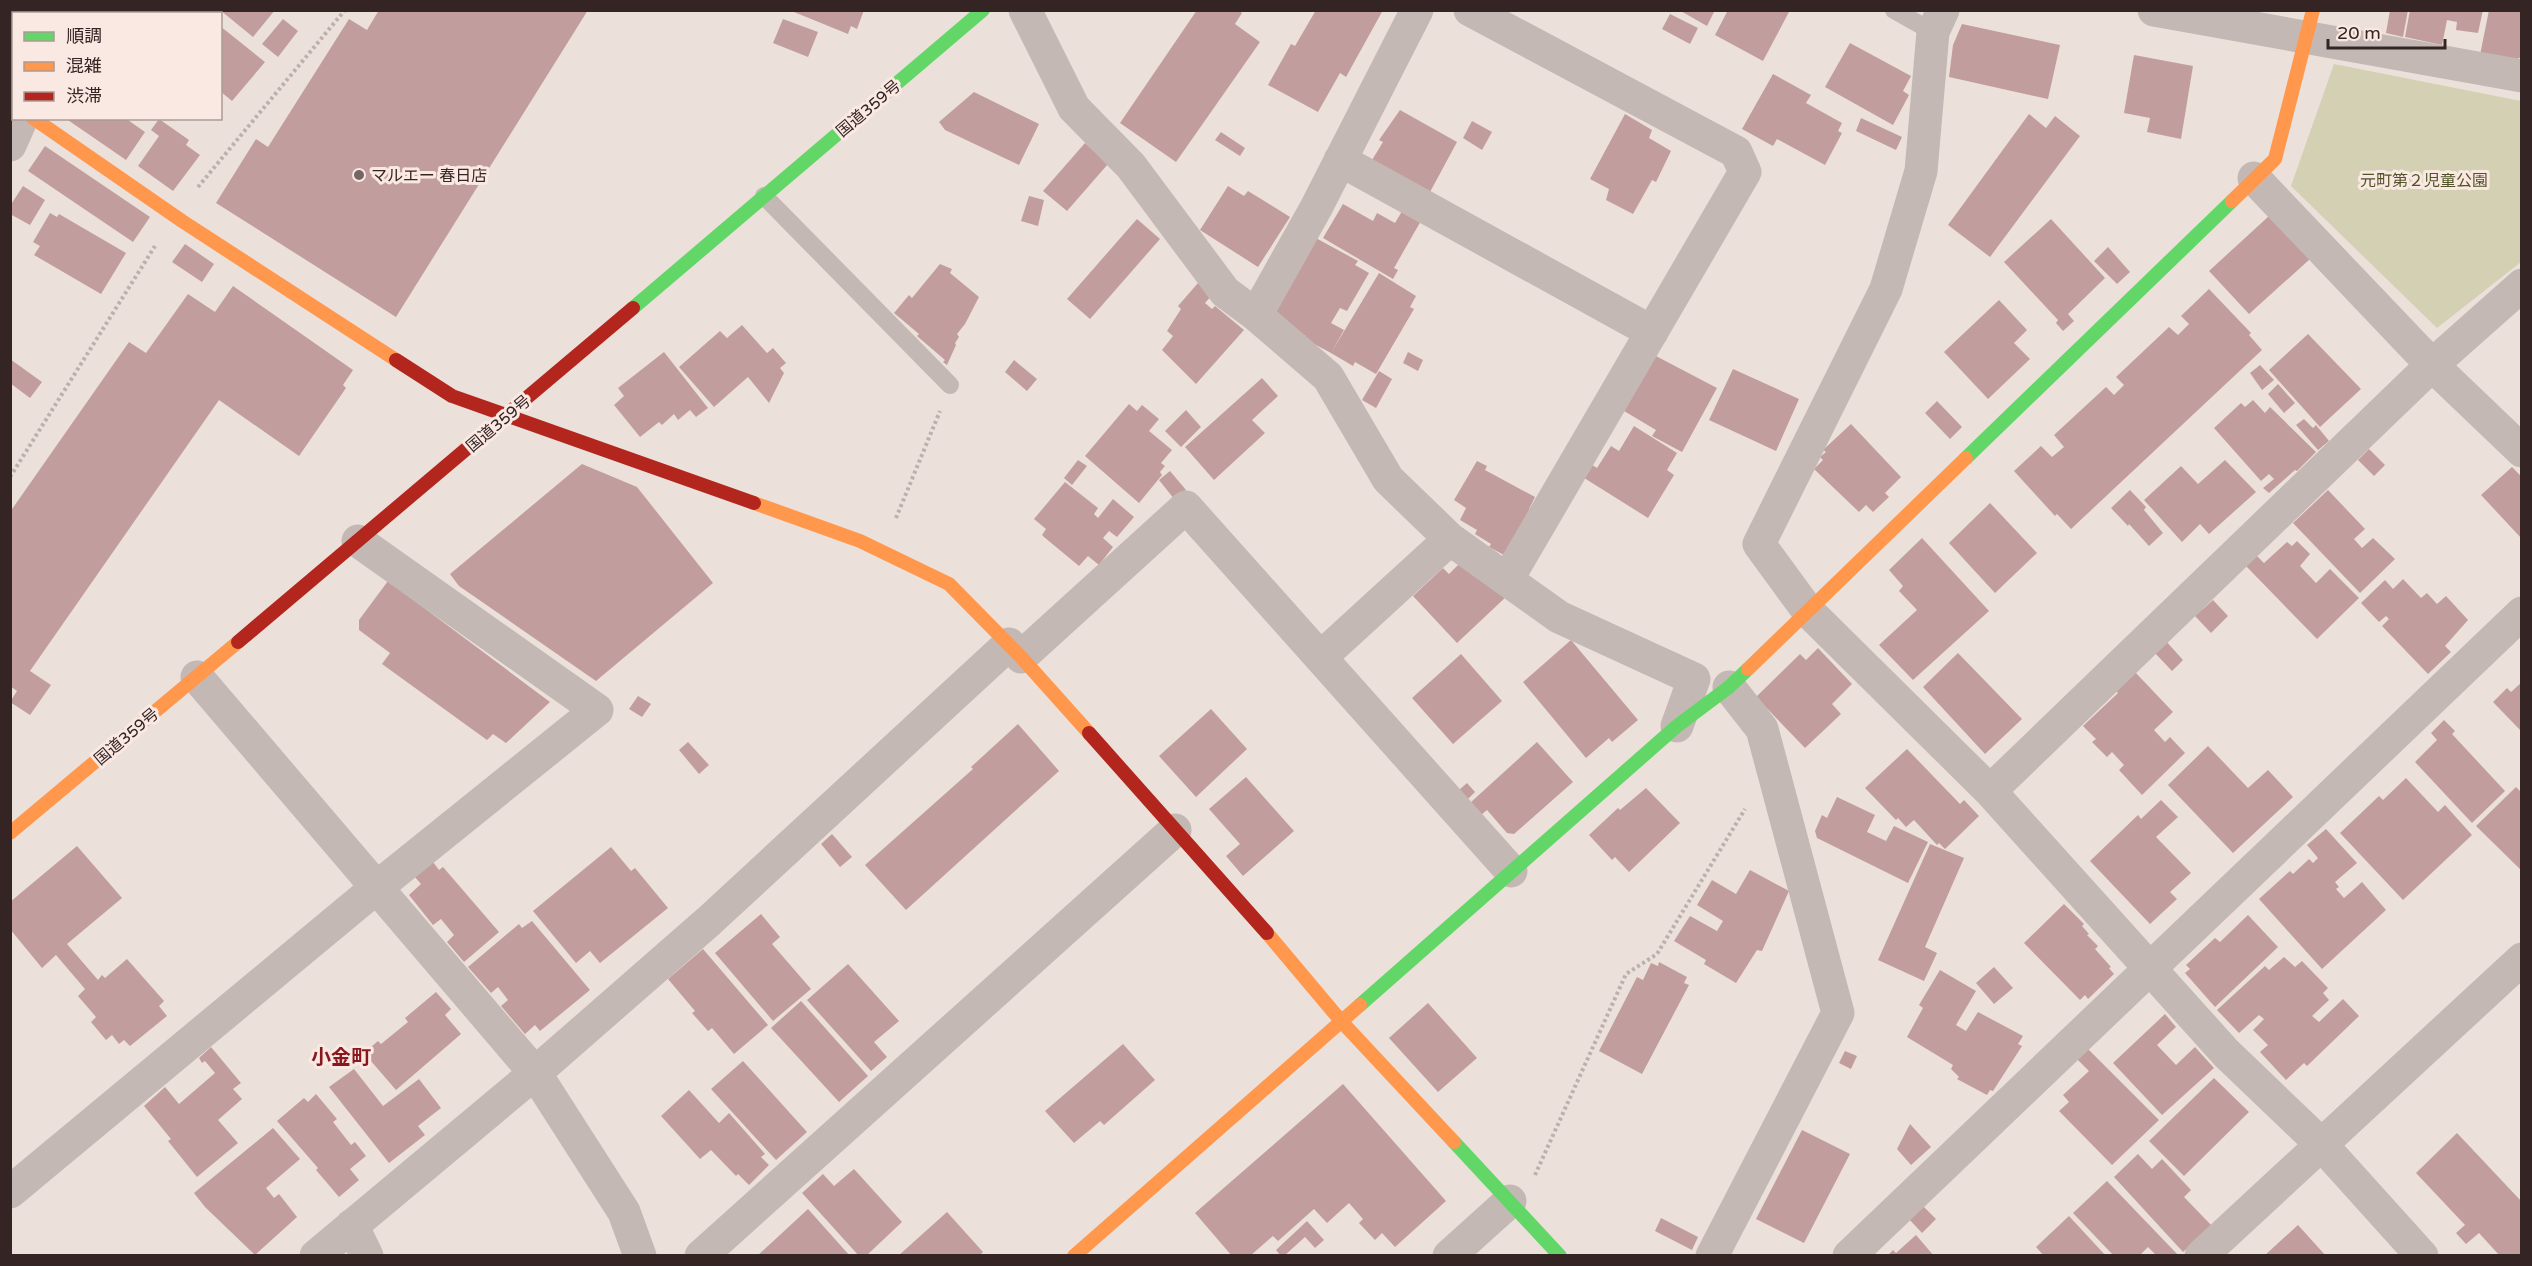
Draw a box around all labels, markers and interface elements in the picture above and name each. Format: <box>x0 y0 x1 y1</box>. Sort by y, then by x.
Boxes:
legend <box>12 12 222 120</box>
scale bar <box>2328 12 2445 50</box>
text: 20 m <box>2337 22 2381 44</box>
text: 順調 <box>66 25 102 47</box>
text: 混雑 <box>66 55 102 77</box>
street label: 国道359号 <box>832 76 905 142</box>
text: 渋滞 <box>66 85 102 107</box>
place label: マルエー 春日店 <box>371 166 487 186</box>
marker: マルエー 春日店 <box>352 168 366 182</box>
park label: 元町第２児童公園 <box>2360 171 2488 191</box>
street label: 国道359号 <box>462 391 535 457</box>
street label: 国道359号 <box>90 704 163 770</box>
district label: 小金町 <box>311 1046 371 1070</box>

